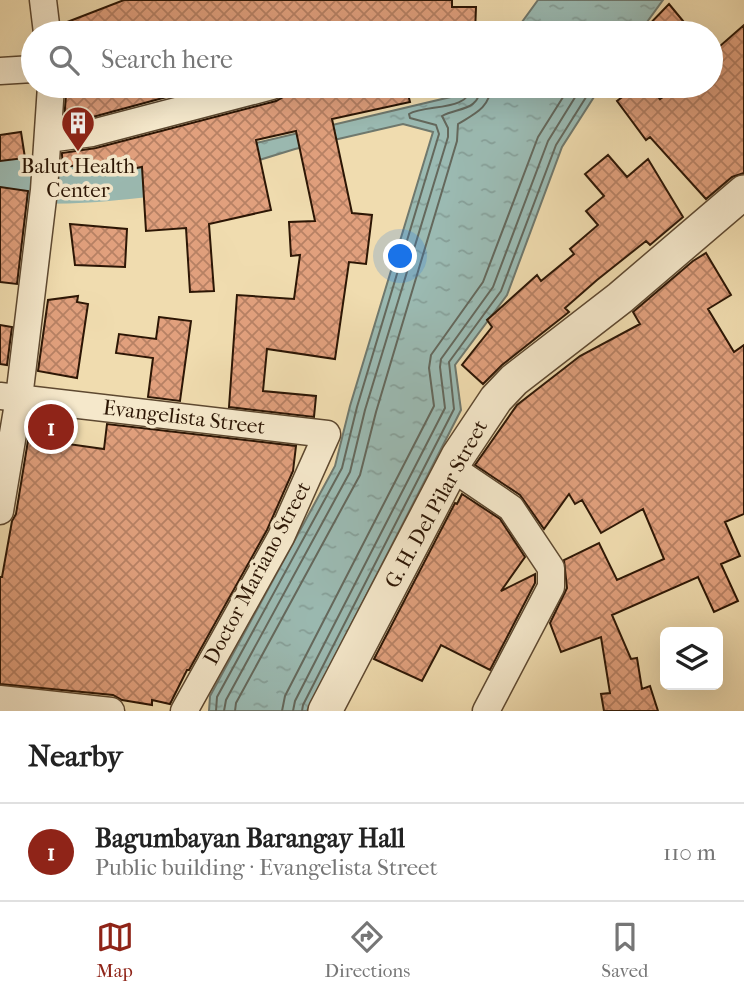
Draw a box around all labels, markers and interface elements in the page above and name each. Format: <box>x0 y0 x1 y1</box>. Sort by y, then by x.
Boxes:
search box <box>21 21 723 98</box>
icon: search <box>45 41 83 79</box>
text: Search here <box>101 44 233 75</box>
building icon: Balut Health Center <box>59 104 97 153</box>
place label: Balut Health Center <box>21 154 135 202</box>
your location <box>383 239 417 273</box>
street label: Evangelista Street <box>102 395 267 439</box>
pin: 1 <box>28 401 74 453</box>
street label: G. H. Del Pilar Street <box>380 415 492 592</box>
street label: Doctor Mariano Street <box>199 477 316 669</box>
map controls <box>660 627 723 690</box>
button: layers <box>660 627 723 690</box>
text: Nearby <box>28 739 123 774</box>
text: Bagumbayan Barangay Hall <box>95 823 405 854</box>
text: 1 <box>47 839 55 866</box>
text: 110 m <box>663 839 716 866</box>
text: Public building · Evangelista Street <box>95 854 438 881</box>
tab: Map <box>96 918 134 982</box>
tab: Directions <box>325 918 410 982</box>
tab: Saved <box>601 918 648 982</box>

